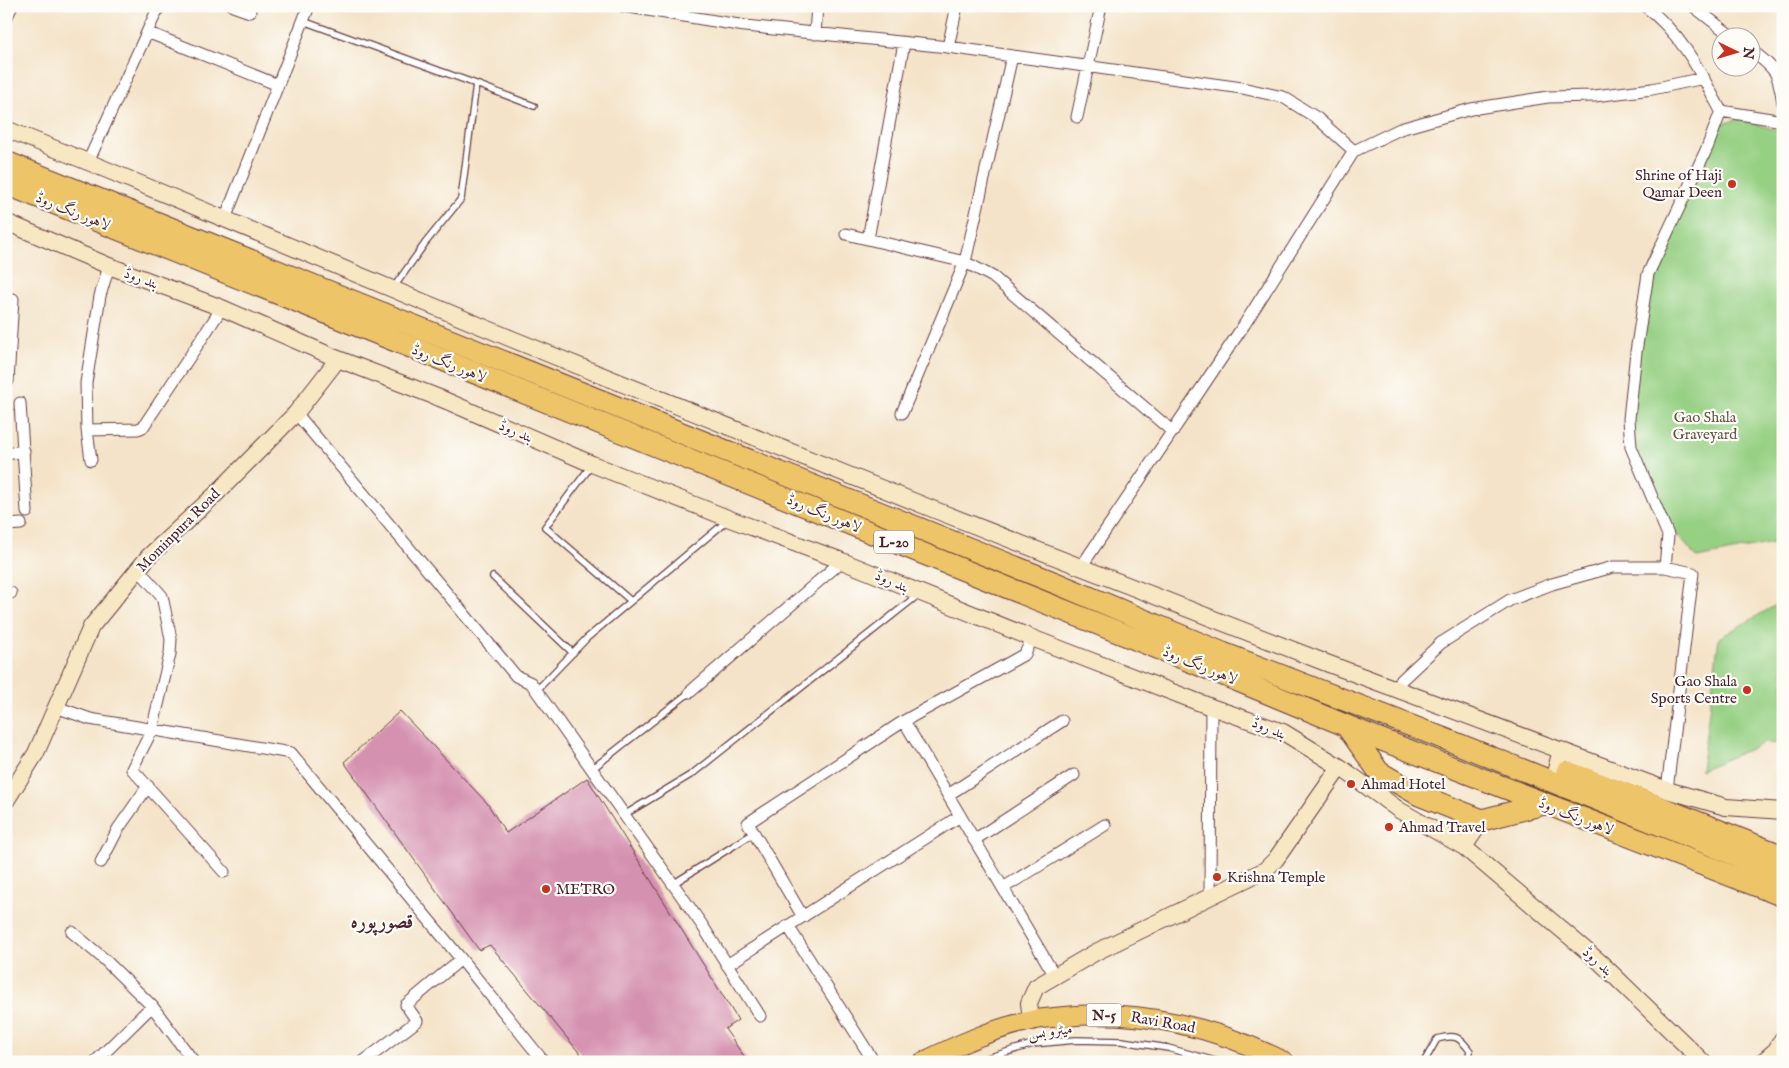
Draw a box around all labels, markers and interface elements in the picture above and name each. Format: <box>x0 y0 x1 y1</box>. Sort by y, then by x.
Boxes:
north arrow <box>1712 28 1762 78</box>
text: N <box>1738 45 1758 60</box>
place label: Shrine of Haji Qamar Deen <box>1635 166 1722 202</box>
marker: Shrine of Haji Qamar Deen <box>1726 178 1738 190</box>
street label: لاہور رنگ روڈ <box>33 187 113 235</box>
street label: بند روڈ <box>121 264 161 293</box>
street label: لاہور رنگ روڈ <box>409 339 489 387</box>
park label: Gao Shala Graveyard <box>1673 408 1738 444</box>
street label: بند روڈ <box>496 416 536 447</box>
street label: Mominpura Road <box>133 484 225 576</box>
street label: لاہور رنگ روڈ <box>784 489 864 537</box>
road number: L-20 <box>874 530 914 554</box>
street label: بند روڈ <box>872 566 912 597</box>
street label: لاہور رنگ روڈ <box>1160 641 1240 689</box>
place label: Gao Shala Sports Centre <box>1651 672 1738 708</box>
marker: Gao Shala Sports Centre <box>1741 684 1753 696</box>
street label: بند روڈ <box>1249 713 1289 744</box>
place label: Ahmad Hotel <box>1360 775 1446 794</box>
marker: Ahmad Hotel <box>1345 778 1357 790</box>
street label: لاہور رنگ روڈ <box>1536 793 1616 839</box>
place label: Ahmad Travel <box>1398 818 1487 837</box>
marker: Ahmad Travel <box>1383 821 1395 833</box>
place label: Krishna Temple <box>1227 868 1326 887</box>
marker: Krishna Temple <box>1211 871 1223 883</box>
place label: METRO <box>556 880 615 899</box>
marker: METRO <box>540 883 552 895</box>
district label: قصورپورہ <box>351 910 413 936</box>
street label: بند روڈ <box>1578 942 1617 980</box>
road number: N-5 <box>1086 1004 1122 1026</box>
street label: Ravi Road <box>1129 1007 1198 1038</box>
street label: میٹرو بس <box>1027 1019 1073 1044</box>

